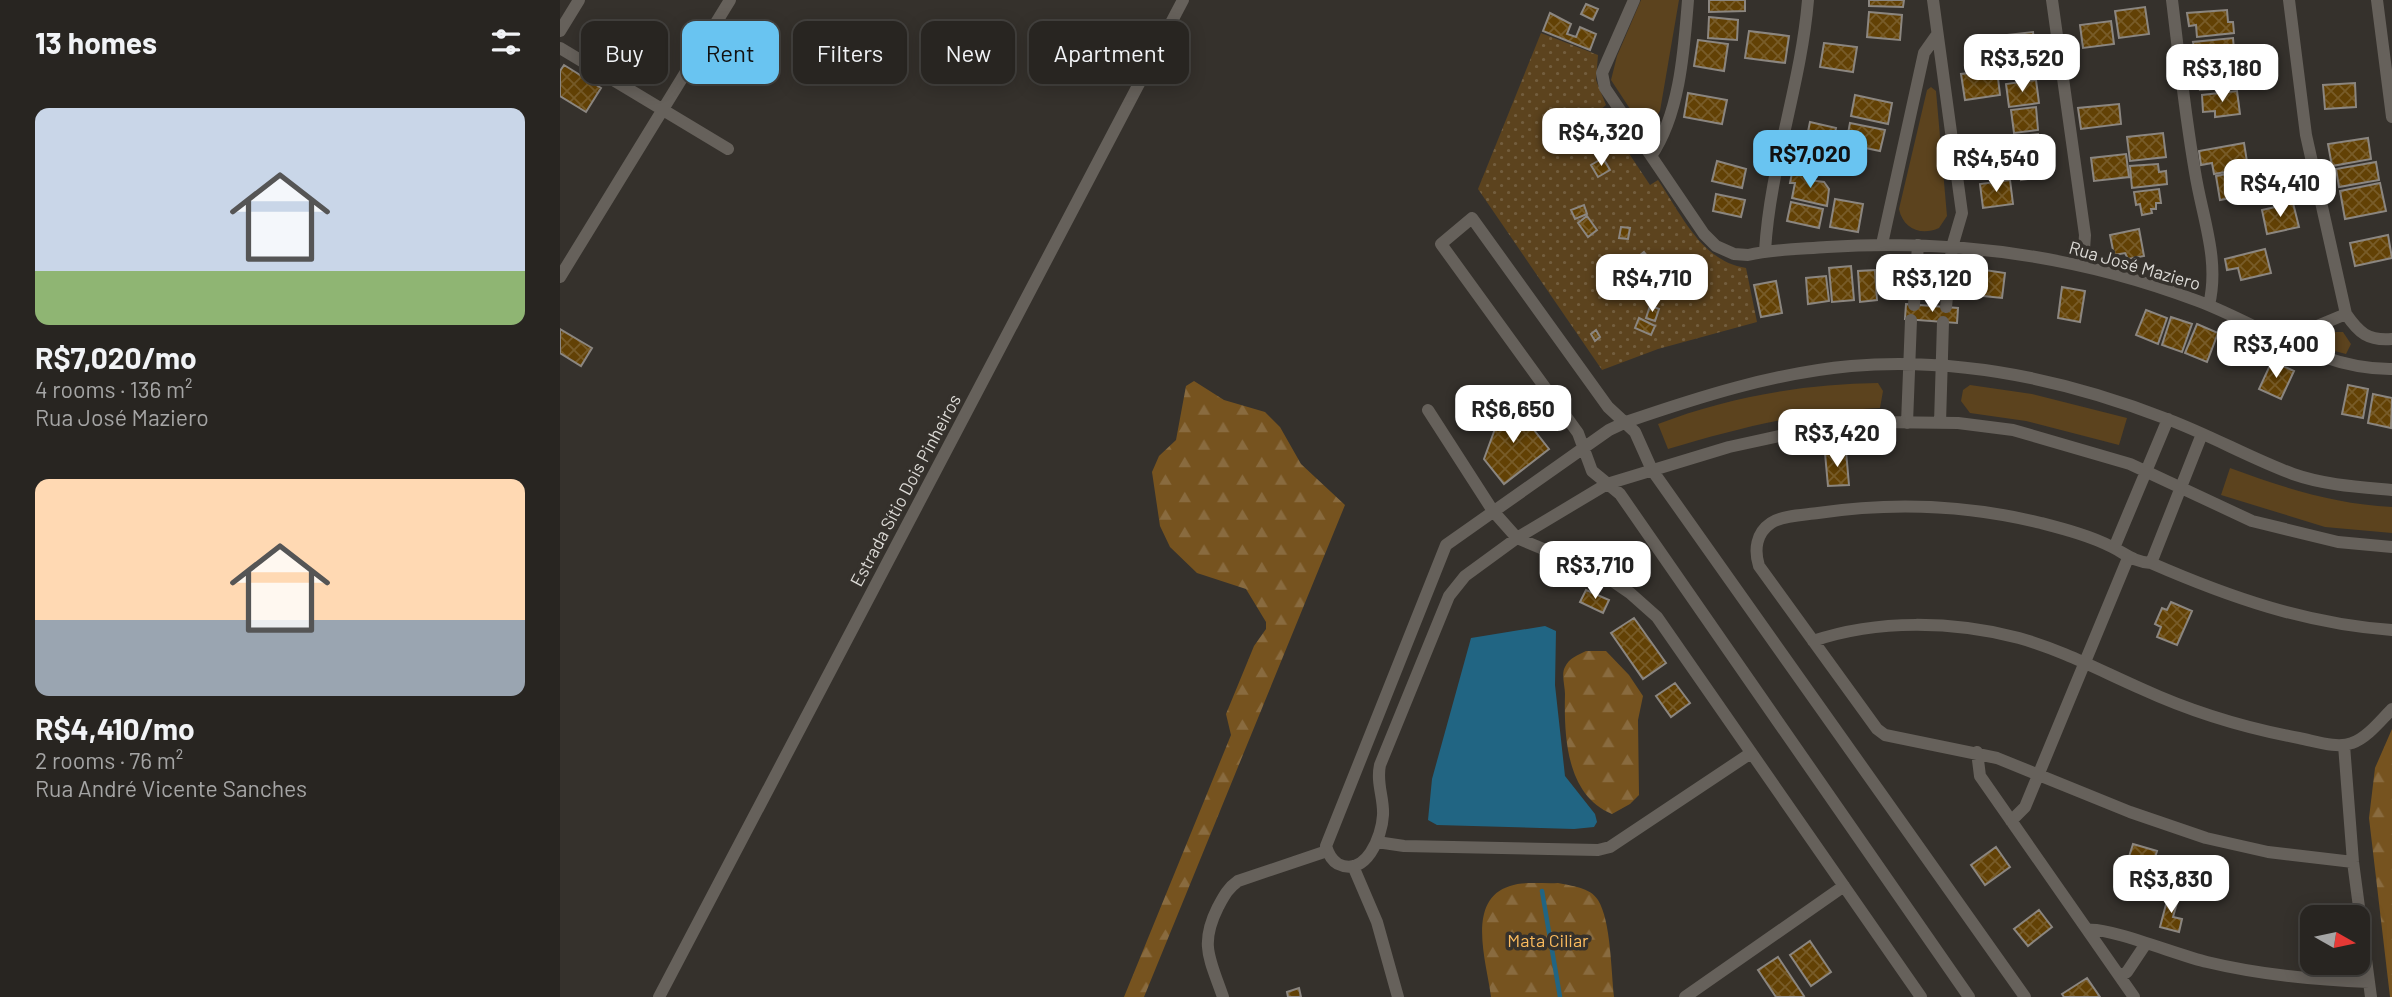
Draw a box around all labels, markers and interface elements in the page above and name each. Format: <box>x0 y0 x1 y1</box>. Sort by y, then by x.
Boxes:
chip: Buy <box>581 21 668 84</box>
chip: Rent <box>682 21 779 84</box>
chip: Filters <box>793 21 907 84</box>
chip: New <box>921 21 1015 84</box>
chip: Apartment <box>1029 21 1189 84</box>
icon: filters <box>487 23 525 61</box>
text: 13 homes <box>35 24 157 60</box>
pin: R$3,520 <box>1957 34 2087 94</box>
text: R$3,520 <box>1980 43 2064 71</box>
pin: R$3,180 <box>2157 44 2287 104</box>
text: R$3,180 <box>2182 53 2262 81</box>
pin: R$4,320 <box>1536 108 1666 168</box>
text: R$4,320 <box>1558 117 1644 145</box>
pin: R$7,020 <box>1745 130 1875 190</box>
pin: R$4,540 <box>1931 134 2061 194</box>
text: R$7,020 <box>1769 139 1851 167</box>
text: R$4,540 <box>1953 143 2039 171</box>
icon: home <box>217 154 343 280</box>
pin: R$4,410 <box>2215 160 2345 219</box>
text: R$4,410 <box>2240 168 2320 196</box>
street label: Rua José Maziero <box>2067 236 2203 294</box>
pin: R$4,710 <box>1587 254 1717 314</box>
pin: R$3,120 <box>1867 254 1997 314</box>
text: R$4,710 <box>1612 263 1692 291</box>
text: R$3,120 <box>1892 263 1972 291</box>
pin: R$3,400 <box>2211 320 2341 380</box>
text: R$3,400 <box>2233 329 2319 357</box>
text: R$7,020/mo <box>35 339 197 375</box>
text: 4 rooms · 136 m² <box>35 375 193 403</box>
pin: R$6,650 <box>1448 386 1578 445</box>
street label: Estrada Sítio Dois Pinheiros <box>845 390 965 590</box>
text: R$6,650 <box>1471 394 1555 422</box>
text: Rua José Maziero <box>35 403 209 431</box>
pin: R$3,420 <box>1772 410 1902 469</box>
text: R$3,420 <box>1794 418 1880 446</box>
icon: home <box>217 525 343 651</box>
pin: R$3,710 <box>1530 542 1660 601</box>
text: R$3,710 <box>1556 550 1634 578</box>
text: R$4,410/mo <box>35 710 195 746</box>
text: 2 rooms · 76 m² <box>35 746 183 774</box>
text: Rua André Vicente Sanches <box>35 774 307 802</box>
pin: R$3,830 <box>2106 856 2236 915</box>
text: R$3,830 <box>2129 864 2213 892</box>
north arrow <box>2300 905 2370 975</box>
map controls <box>2300 905 2370 975</box>
park label: Mata Ciliar <box>1507 929 1589 951</box>

